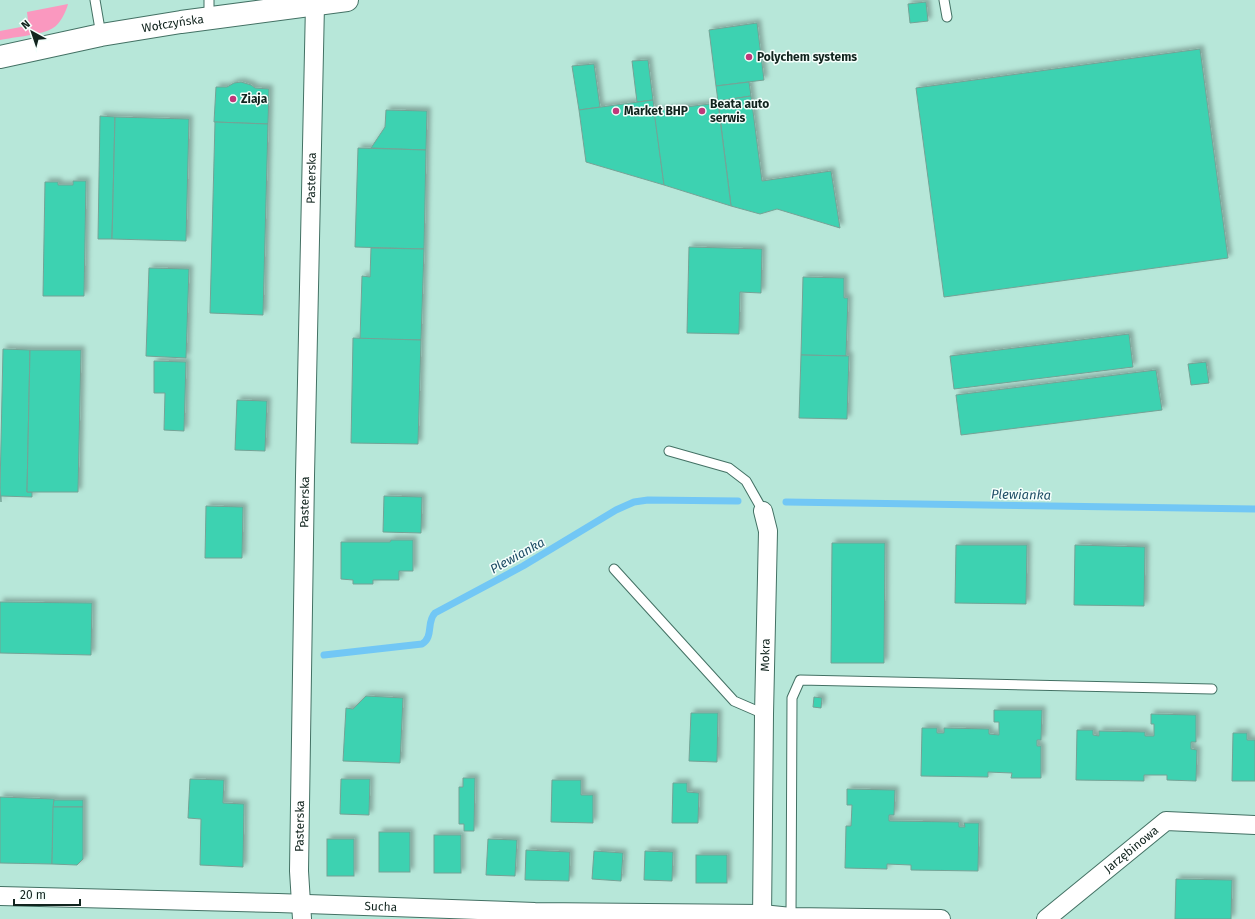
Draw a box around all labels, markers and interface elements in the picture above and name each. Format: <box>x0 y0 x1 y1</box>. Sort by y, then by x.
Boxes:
north arrow <box>12 12 52 52</box>
street label: Wołczyńska <box>141 12 205 35</box>
text: N <box>19 17 33 32</box>
place label: Polychem systems <box>757 50 857 64</box>
marker: Polychem systems <box>744 52 754 62</box>
place label: Ziaja <box>241 92 268 106</box>
marker: Ziaja <box>228 94 238 104</box>
place label: Beata auto serwis <box>710 97 769 125</box>
place label: Market BHP <box>624 104 688 118</box>
marker: Market BHP <box>611 106 621 116</box>
marker: Beata auto serwis <box>697 106 707 116</box>
street label: Pasterska <box>304 152 319 204</box>
street label: Pasterska <box>297 476 312 528</box>
water label: Plewianka <box>991 486 1051 503</box>
water label: Plewianka <box>487 534 547 577</box>
street label: Mokra <box>758 638 773 672</box>
street label: Pasterska <box>292 800 307 852</box>
street label: Jarzębinowa <box>1101 823 1161 876</box>
scale bar <box>14 881 80 907</box>
text: 20 m <box>20 888 46 902</box>
street label: Sucha <box>364 899 398 914</box>

